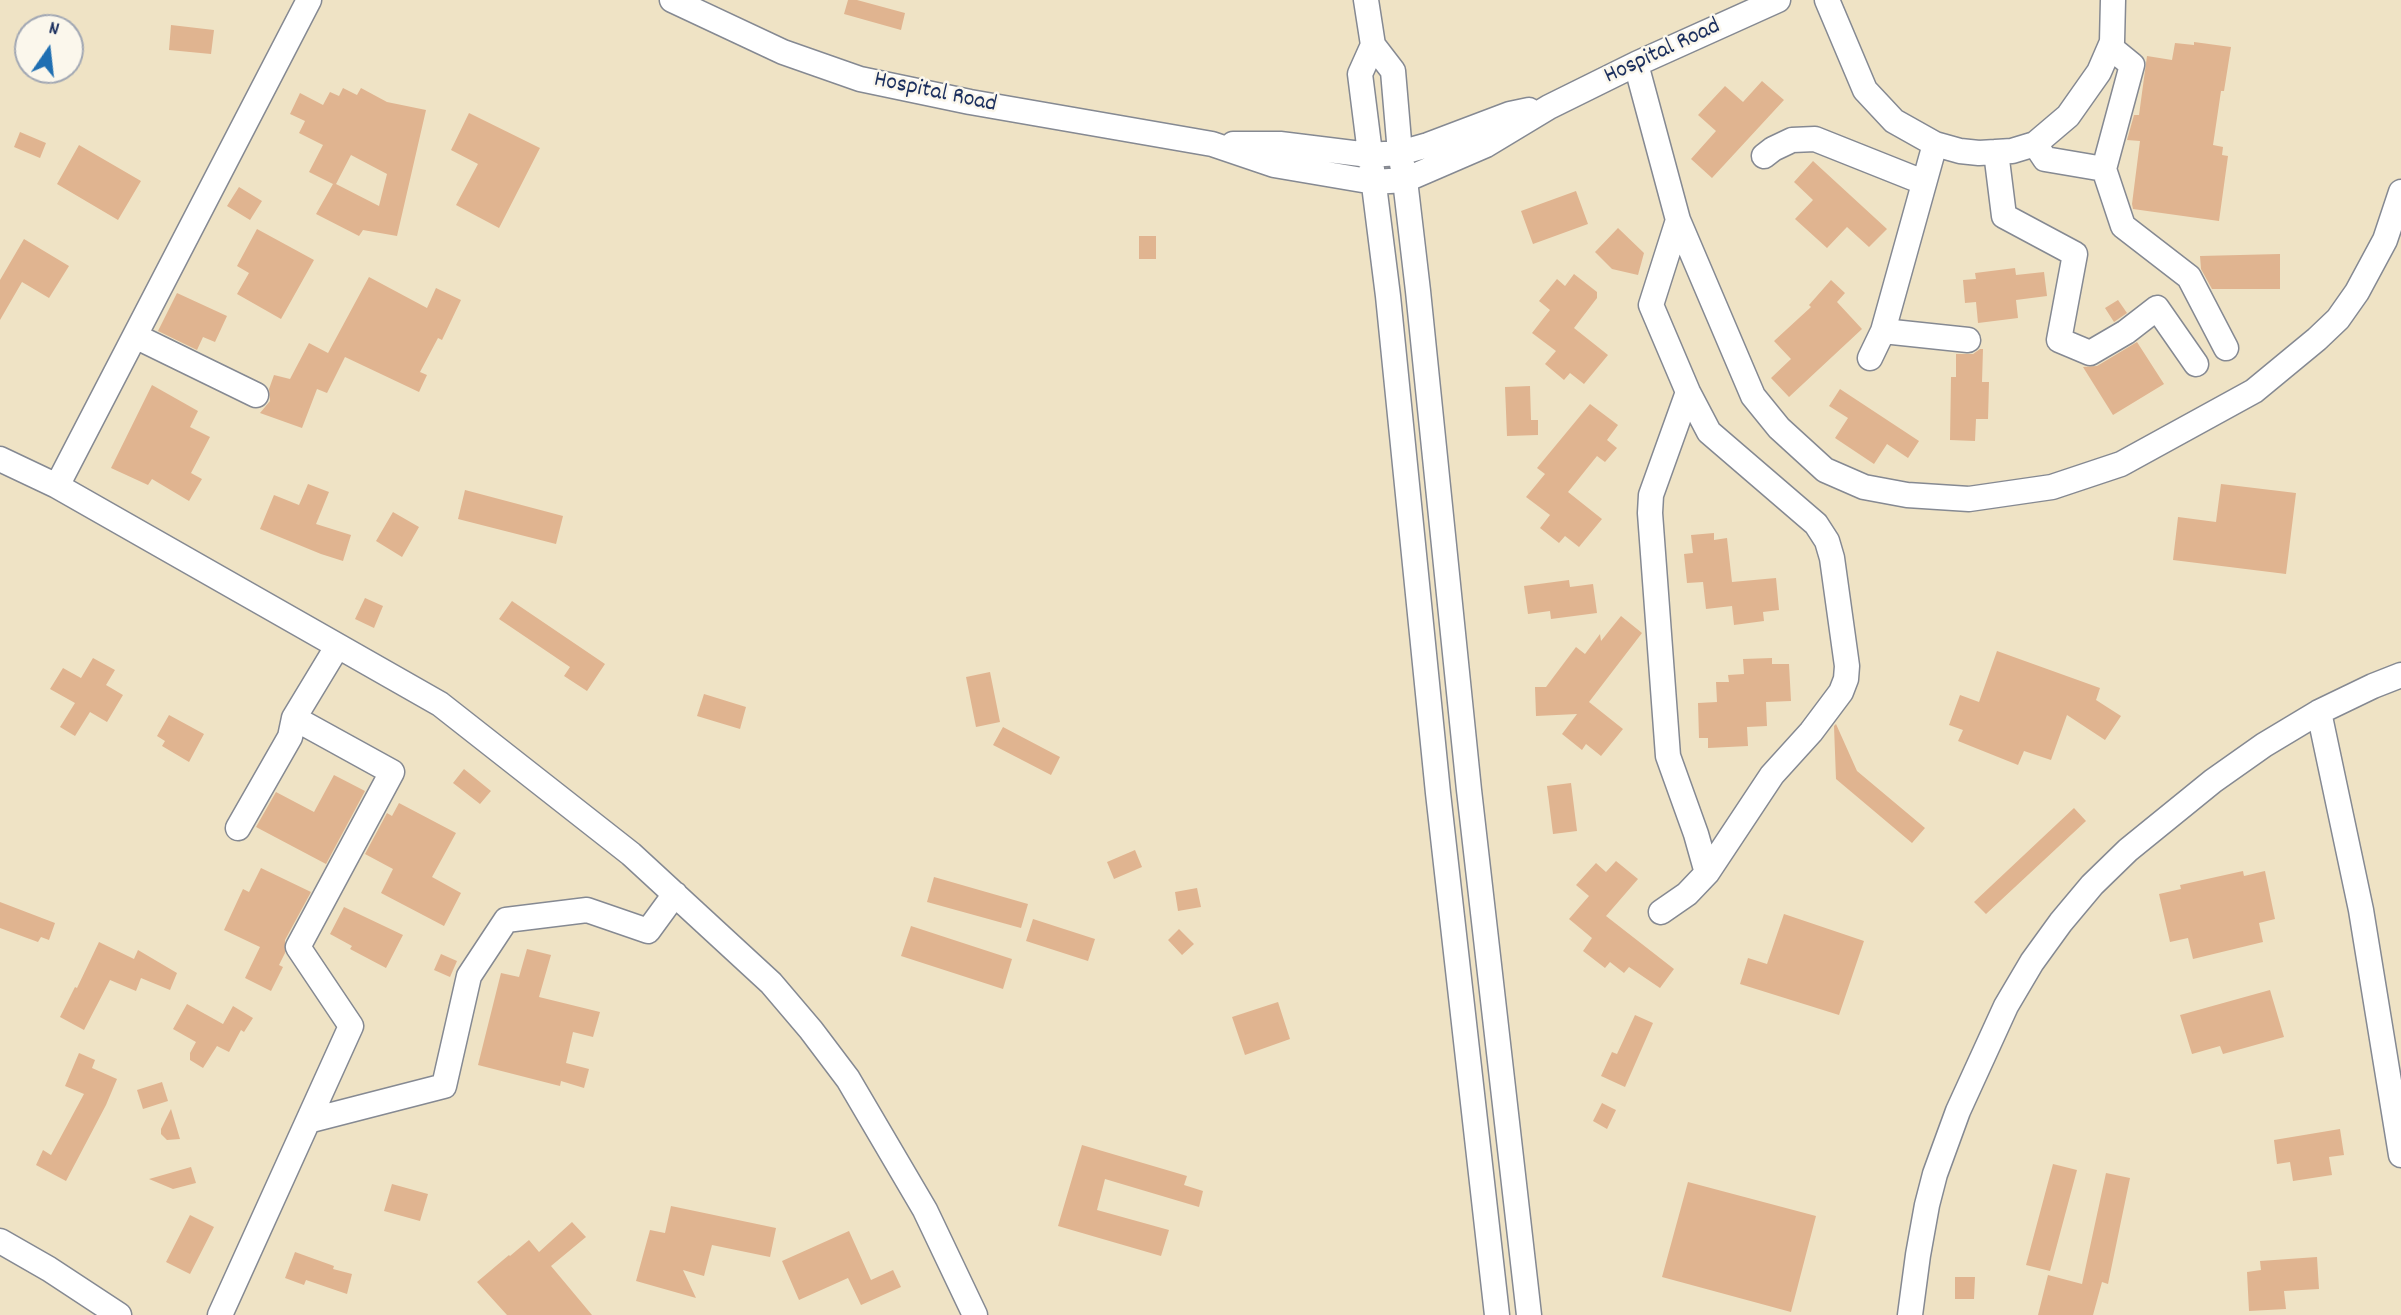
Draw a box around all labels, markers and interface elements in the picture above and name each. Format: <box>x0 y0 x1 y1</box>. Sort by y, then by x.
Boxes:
north arrow <box>14 14 84 84</box>
street label: Hospital Road <box>1600 14 1726 92</box>
text: N <box>46 16 62 44</box>
street label: Hospital Road <box>871 67 999 121</box>

